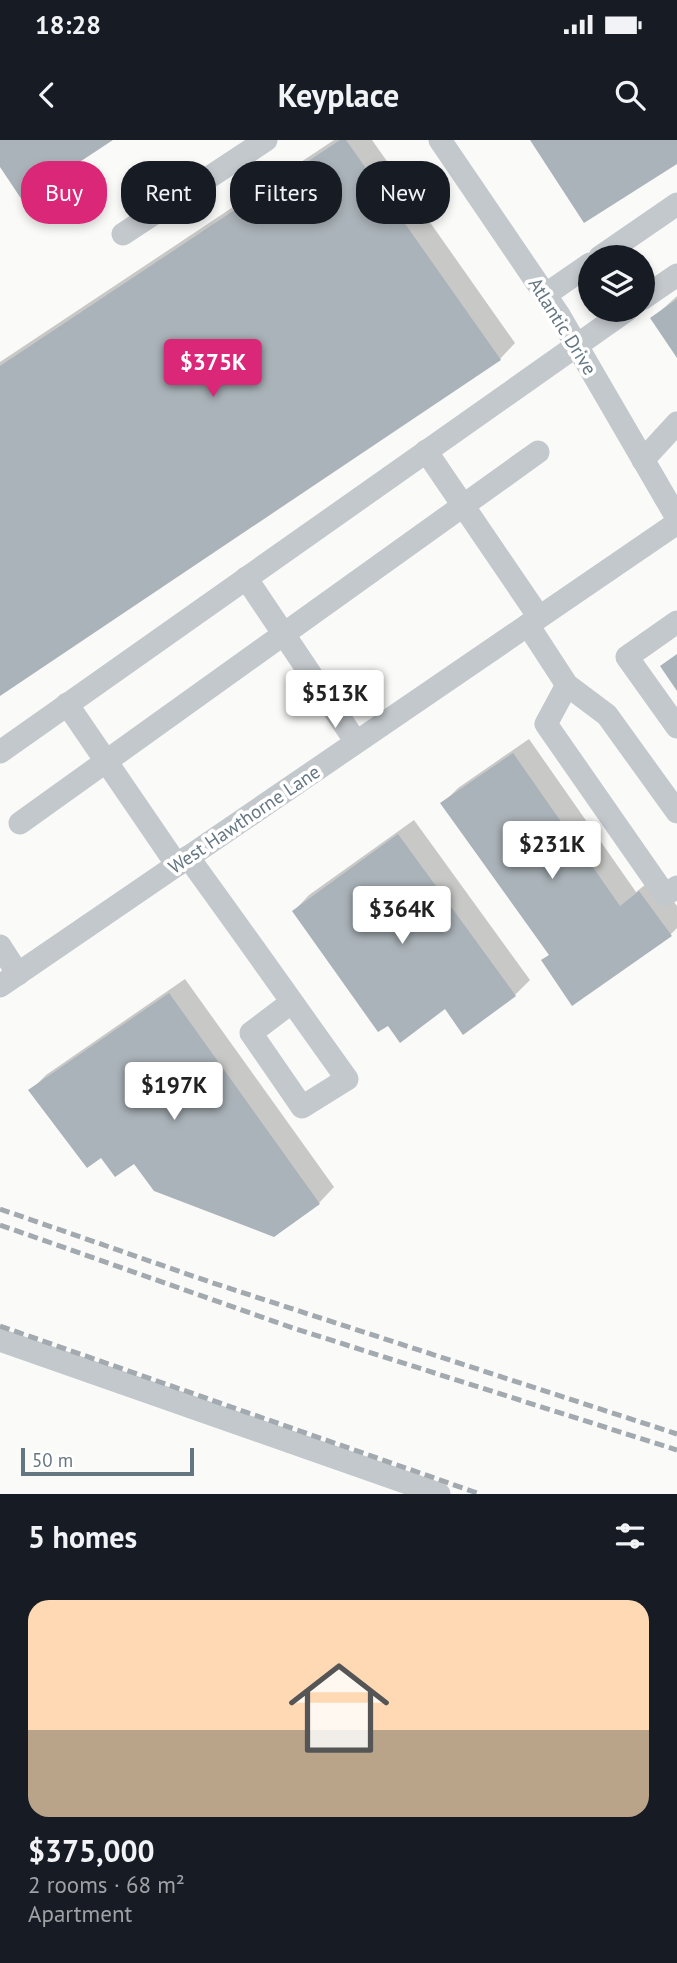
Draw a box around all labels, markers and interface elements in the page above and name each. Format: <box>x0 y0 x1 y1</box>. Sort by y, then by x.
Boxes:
text: 18:28 <box>35 8 101 41</box>
text: Keyplace <box>278 74 399 116</box>
icon: back <box>28 76 66 114</box>
icon: search <box>611 76 649 114</box>
chip: Buy <box>21 161 107 224</box>
chip: Rent <box>121 161 216 224</box>
chip: Filters <box>230 161 342 224</box>
chip: New <box>356 161 450 224</box>
map controls <box>578 245 655 322</box>
button: layers <box>578 245 655 322</box>
street label: Atlantic Drive <box>524 273 602 379</box>
pin: $375K <box>164 340 262 399</box>
text: $375K <box>180 347 246 376</box>
pin: $513K <box>286 670 384 730</box>
text: $513K <box>302 678 368 707</box>
street label: West Hawthorne Lane <box>164 759 324 879</box>
pin: $231K <box>503 822 601 881</box>
text: $231K <box>519 829 585 858</box>
pin: $364K <box>353 886 451 946</box>
text: $364K <box>369 894 435 923</box>
pin: $197K <box>125 1062 223 1122</box>
text: $197K <box>141 1070 207 1099</box>
scale bar <box>21 1445 194 1477</box>
text: 50 m <box>32 1448 73 1472</box>
text: 5 homes <box>28 1517 137 1556</box>
icon: filters <box>611 1517 649 1555</box>
icon: home <box>276 1645 402 1771</box>
text: $375,000 <box>28 1831 155 1870</box>
text: 2 rooms · 68 m² <box>28 1870 185 1899</box>
text: Apartment <box>28 1899 132 1928</box>

